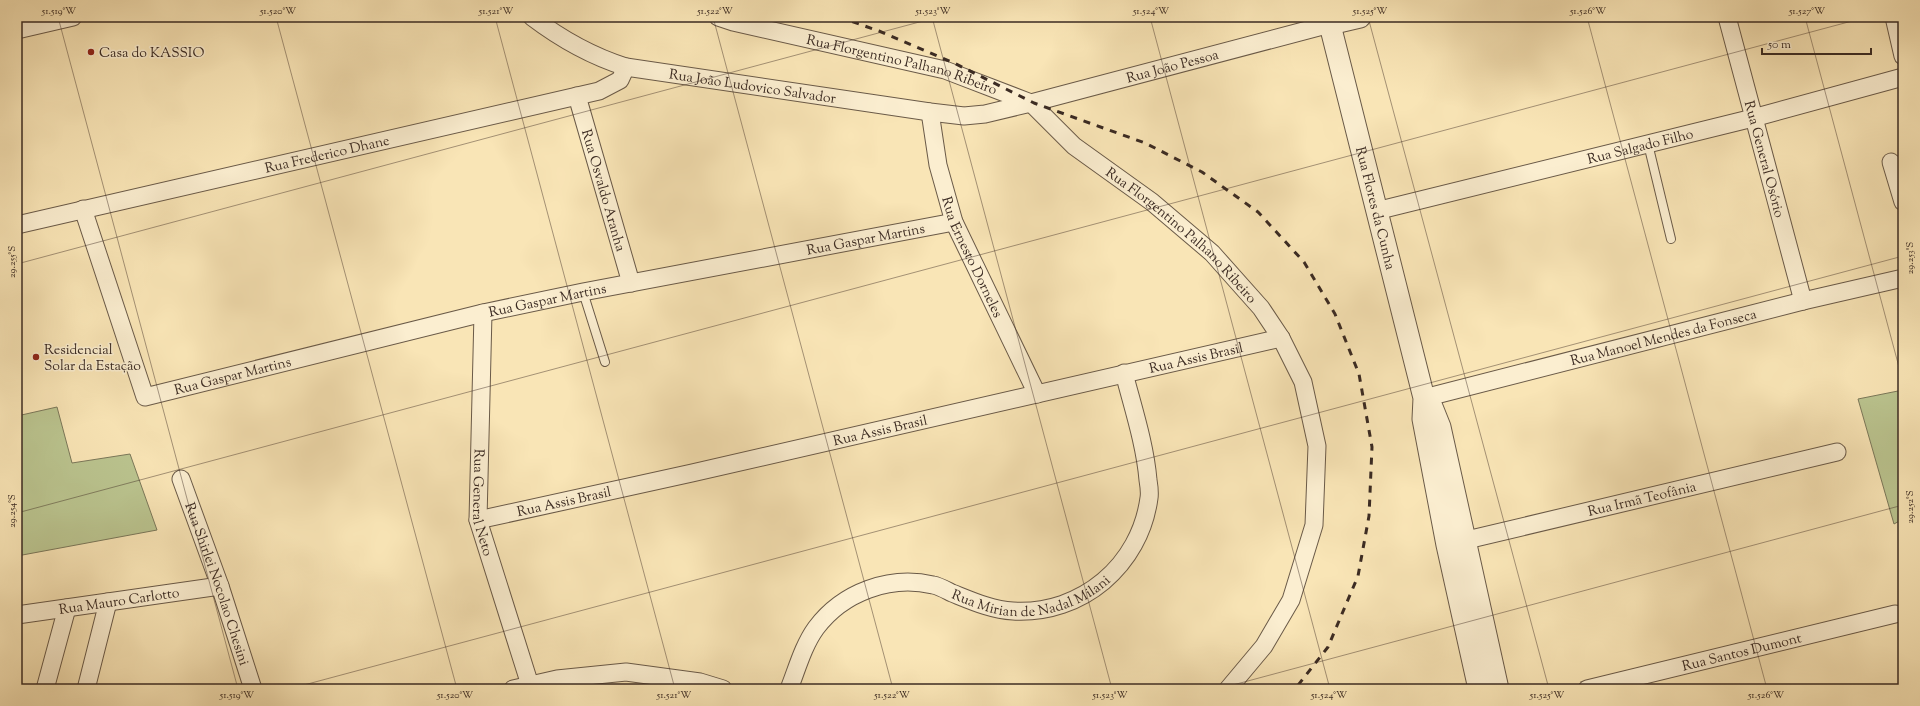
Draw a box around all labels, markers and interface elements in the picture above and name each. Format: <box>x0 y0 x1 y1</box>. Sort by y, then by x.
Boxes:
text: 51.519°W <box>41 4 76 19</box>
text: 51.520°W <box>259 4 296 19</box>
text: 51.521°W <box>478 4 513 19</box>
text: 51.522°W <box>696 4 733 19</box>
text: 51.523°W <box>914 4 951 19</box>
text: 51.524°W <box>1132 4 1169 19</box>
text: 51.525°W <box>1352 4 1387 19</box>
text: 51.526°W <box>1569 4 1606 19</box>
text: 51.527°W <box>1788 4 1825 19</box>
scale bar <box>1762 30 1871 56</box>
street label: Rua Florgentino Palhano Ribeiro <box>804 31 1000 101</box>
text: 50 m <box>1767 36 1791 54</box>
place label: Casa do KASSIO <box>99 44 204 64</box>
street label: Rua João Pessoa <box>1124 46 1222 89</box>
marker: Casa do KASSIO <box>86 47 96 57</box>
street label: Rua João Ludovico Salvador <box>668 65 838 110</box>
street label: Rua General Osório <box>1738 99 1788 221</box>
street label: Rua Salgado Filho <box>1585 125 1696 171</box>
street label: Rua Osvaldo Aranha <box>575 127 630 255</box>
street label: Rua Frederico Dhane <box>263 132 392 180</box>
street label: Rua Flores da Cunha <box>1349 145 1399 273</box>
street label: Rua Florgentino Palhano Ribeiro <box>1101 164 1261 309</box>
street label: Rua Ernesto Dorneles <box>935 195 1007 322</box>
street label: Rua Gaspar Martins <box>805 220 927 262</box>
text: 29.253°S <box>1903 242 1918 274</box>
text: 29.255°S <box>5 246 20 278</box>
street label: Rua Gaspar Martins <box>487 280 608 324</box>
street label: Rua Manoel Mendes da Fonseca <box>1569 305 1760 372</box>
street label: Rua Assis Brasil <box>1147 339 1245 380</box>
place label: Residencial Solar da Estação <box>44 341 141 377</box>
marker: Residencial Solar da Estação <box>31 352 41 362</box>
street label: Rua Gaspar Martins <box>172 353 293 401</box>
street label: Rua Assis Brasil <box>831 411 930 452</box>
street label: Rua General Neto <box>466 448 497 559</box>
street label: Rua Irmã Teofânia <box>1586 478 1699 523</box>
street label: Rua Assis Brasil <box>515 483 614 523</box>
text: 29.252°S <box>1903 490 1918 524</box>
text: 29.254°S <box>5 494 20 528</box>
street label: Rua Shirlei Nocolao Chesini <box>178 500 253 668</box>
street label: Rua Mirian de Nadal Milani <box>948 571 1116 623</box>
street label: Rua Mauro Carlotto <box>58 584 181 621</box>
street label: Rua Santos Dumont <box>1680 629 1804 678</box>
text: 51.519°W <box>219 688 254 703</box>
text: 51.520°W <box>436 688 473 703</box>
text: 51.521°W <box>656 688 691 703</box>
text: 51.522°W <box>873 688 910 703</box>
text: 51.523°W <box>1091 688 1128 703</box>
text: 51.524°W <box>1310 688 1347 703</box>
text: 51.525°W <box>1529 688 1564 703</box>
text: 51.526°W <box>1747 688 1784 703</box>

